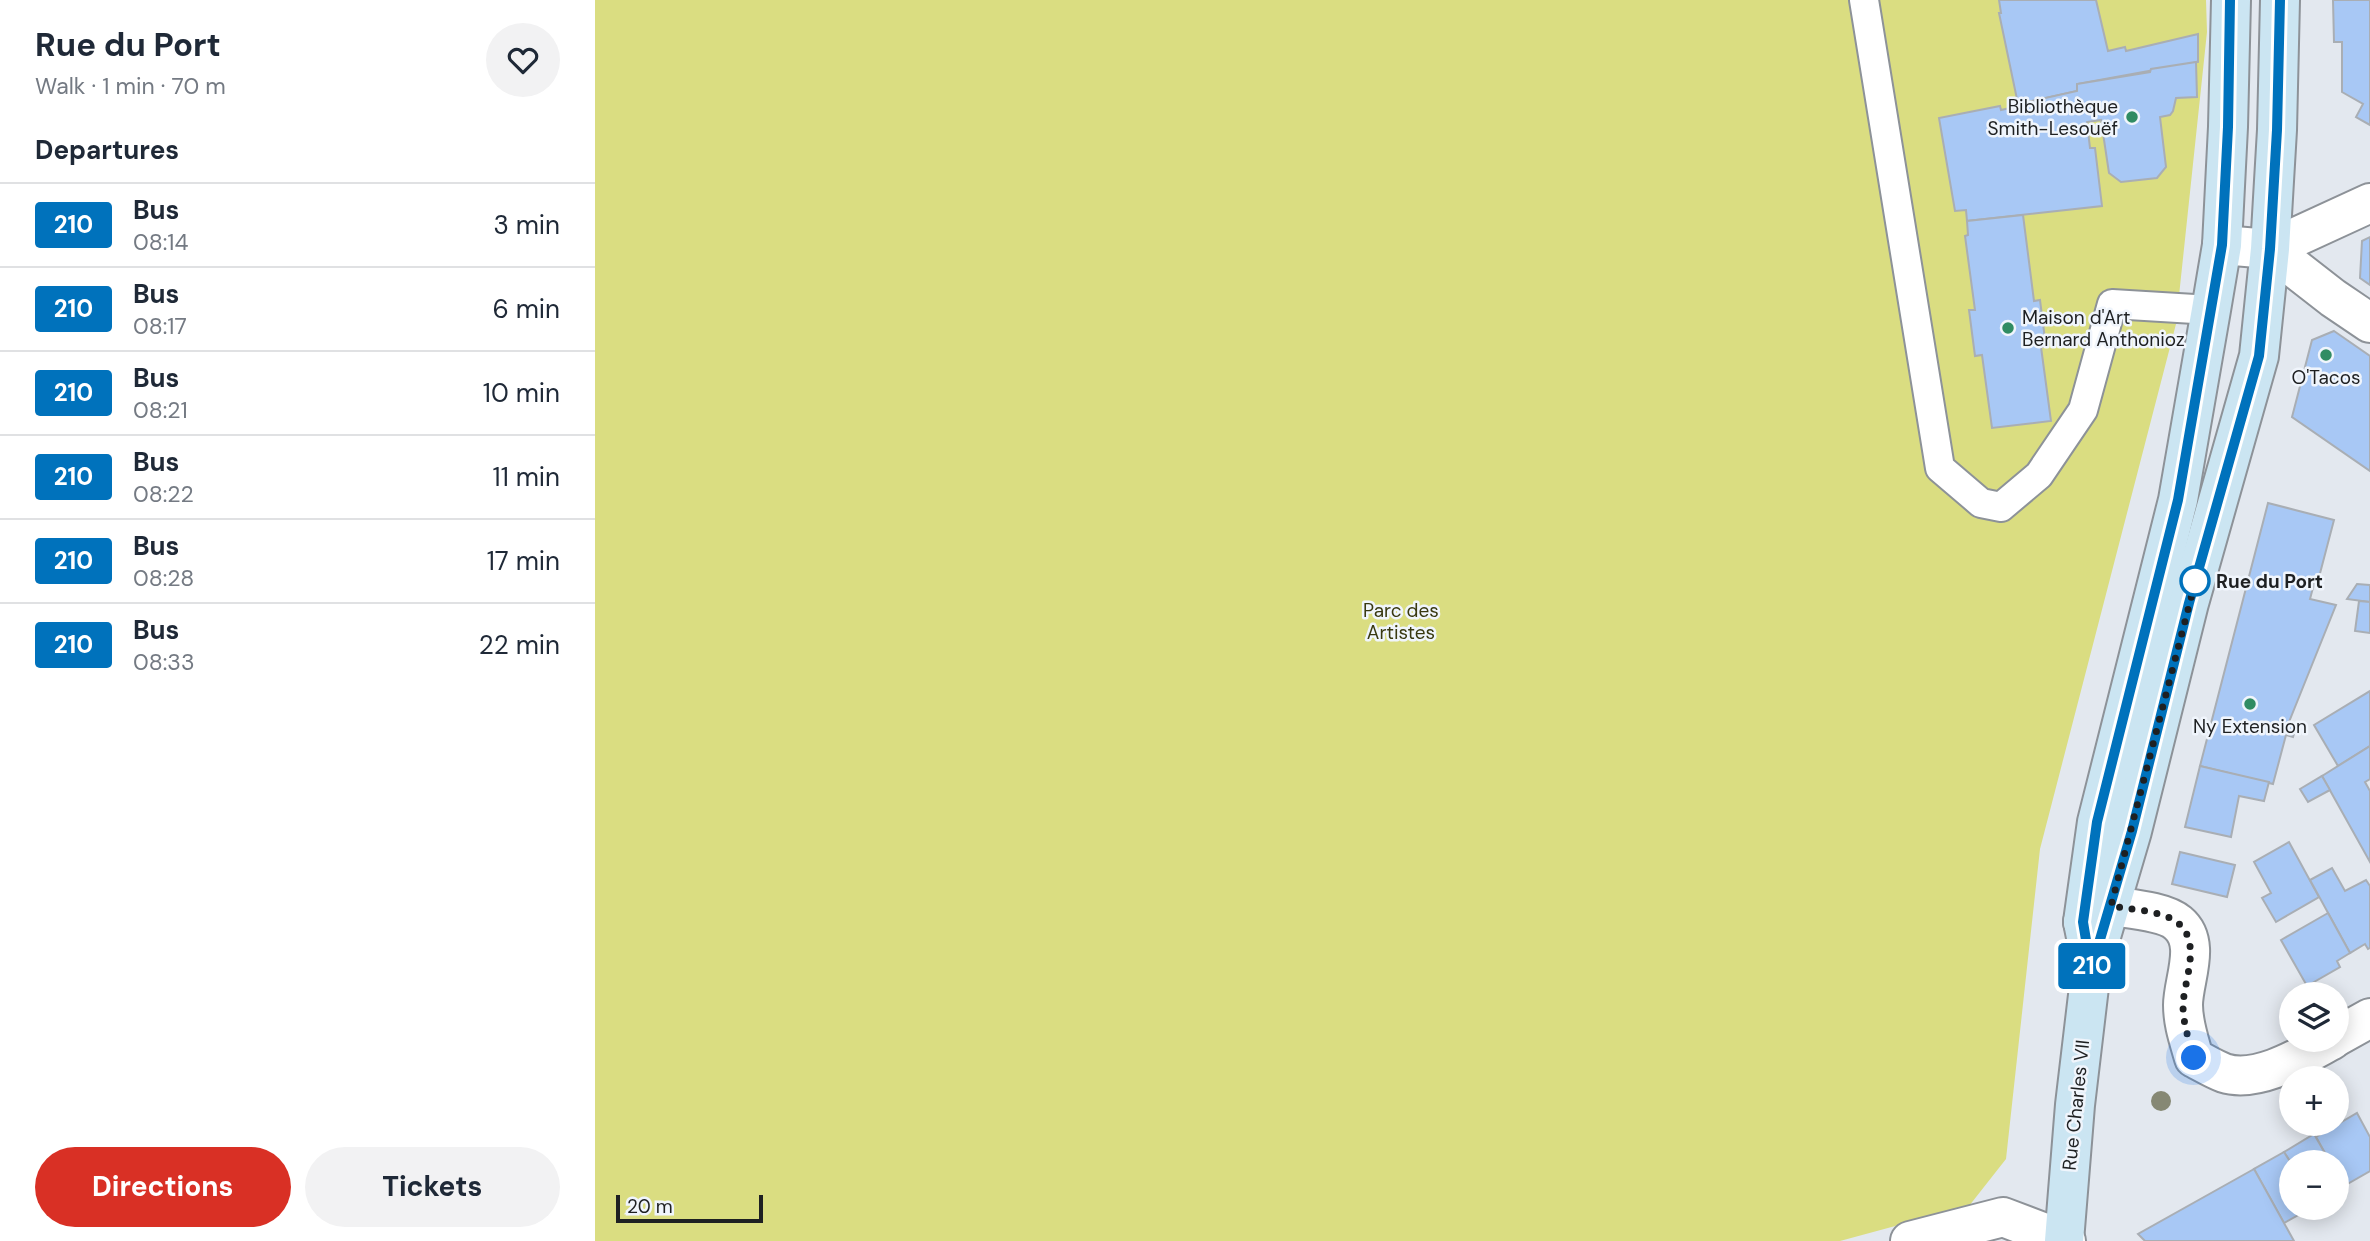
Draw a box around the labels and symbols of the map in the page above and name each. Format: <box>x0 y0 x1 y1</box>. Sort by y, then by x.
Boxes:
place label: Bibliothèque Smith-Lesouëf <box>1987 94 2118 141</box>
marker: Bibliothèque Smith-Lesouëf <box>2124 109 2140 125</box>
place label: Maison d'Art Bernard Anthonioz <box>2022 305 2185 352</box>
marker: Maison d'Art Bernard Anthonioz <box>2000 320 2016 336</box>
marker: O'Tacos <box>2318 347 2334 363</box>
place label: O'Tacos <box>2292 365 2361 390</box>
marker: Rue du Port <box>2180 566 2210 596</box>
place label: Rue du Port <box>2216 569 2323 594</box>
park label: Parc des Artistes <box>1363 598 1439 645</box>
marker: Ny Extension <box>2242 696 2258 712</box>
place label: Ny Extension <box>2193 714 2307 739</box>
line badge: 210 <box>2052 943 2132 989</box>
street label: Rue Charles VII <box>2057 1038 2095 1172</box>
your location <box>2176 1040 2211 1075</box>
scale bar <box>616 1192 763 1224</box>

